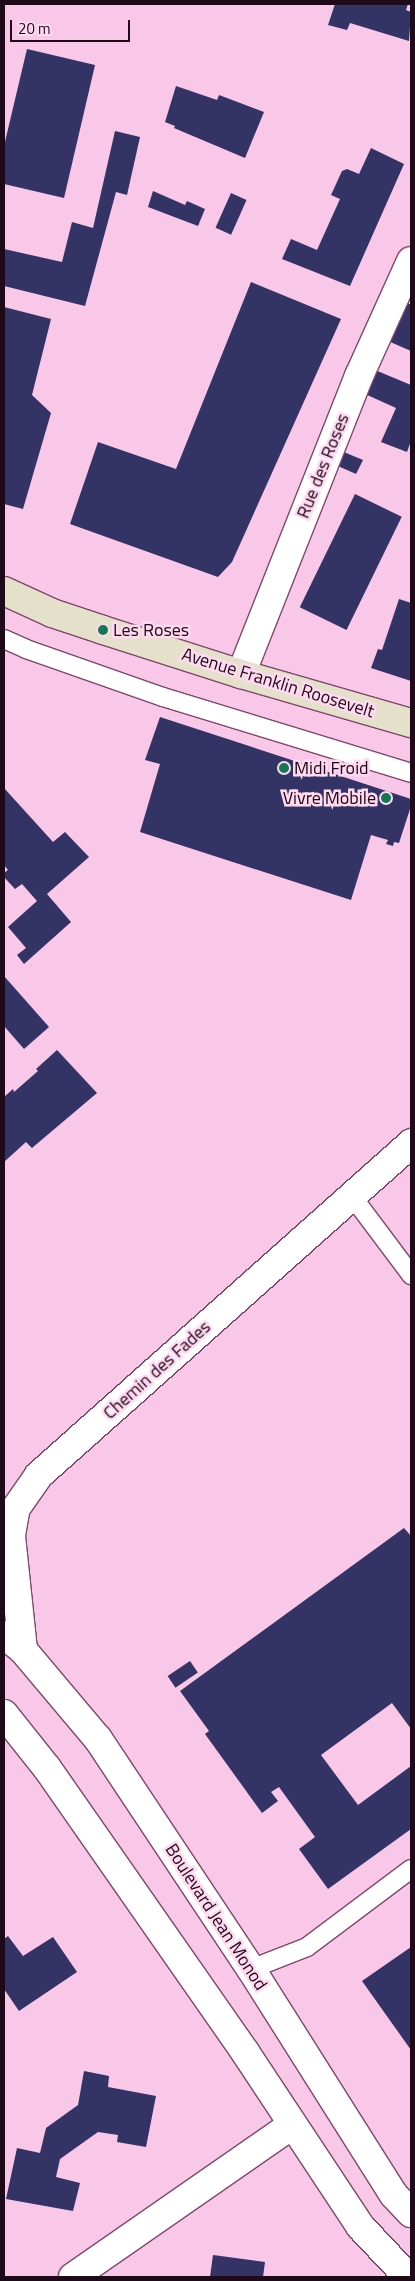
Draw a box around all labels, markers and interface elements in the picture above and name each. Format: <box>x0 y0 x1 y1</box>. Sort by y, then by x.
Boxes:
scale bar <box>12 10 132 42</box>
text: 20 m <box>18 17 51 40</box>
street label: Rue des Roses <box>292 411 354 521</box>
place label: Les Roses <box>113 619 189 641</box>
marker: Les Roses <box>97 624 109 636</box>
street label: Avenue Franklin Roosevelt <box>179 643 377 723</box>
place label: Midi Froid <box>294 757 369 779</box>
marker: Midi Froid <box>278 762 290 774</box>
place label: Vivre Mobile <box>283 787 376 809</box>
marker: Vivre Mobile <box>380 792 392 804</box>
street label: Chemin des Fades <box>99 1316 215 1424</box>
street label: Boulevard Jean Monod <box>161 1840 271 1994</box>

